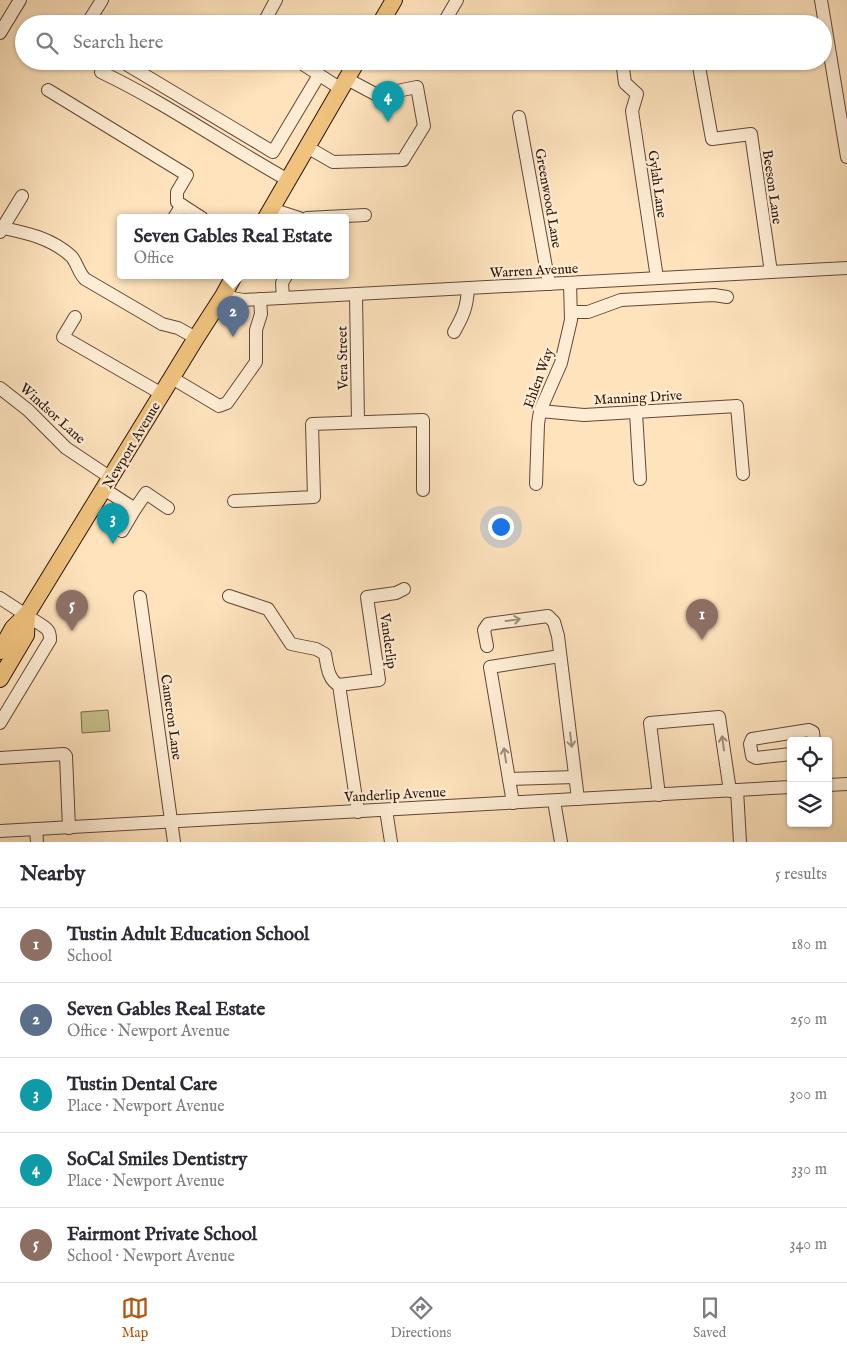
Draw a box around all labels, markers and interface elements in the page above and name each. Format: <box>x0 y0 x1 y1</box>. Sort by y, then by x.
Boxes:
search box <box>15 15 832 70</box>
icon: search <box>33 29 61 57</box>
text: Search here <box>73 31 164 55</box>
pin: 4 <box>372 81 404 122</box>
street label: Greenwood Lane <box>530 147 566 250</box>
street label: Gylah Lane <box>643 149 671 220</box>
street label: Beeson Lane <box>758 149 786 226</box>
popup <box>117 214 349 279</box>
text: Seven Gables Real Estate <box>134 225 332 249</box>
text: Office <box>134 249 174 269</box>
street label: Warren Avenue <box>489 260 579 282</box>
pin: 2 <box>217 296 249 337</box>
street label: Vera Street <box>333 326 353 391</box>
street label: Ehlen Way <box>520 345 558 411</box>
street label: Windsor Lane <box>16 379 89 448</box>
street label: Manning Drive <box>593 387 683 409</box>
street label: Newport Avenue <box>99 398 165 492</box>
pin: 3 <box>97 503 129 544</box>
your location <box>488 514 514 540</box>
pin: 5 <box>56 590 88 631</box>
pin: 1 <box>686 599 718 640</box>
street label: Vanderlip <box>375 611 401 670</box>
one-way arrow <box>505 615 521 625</box>
street label: Cameron Lane <box>156 673 186 762</box>
one-way arrow <box>566 731 576 747</box>
one-way arrow <box>717 735 727 751</box>
map controls <box>787 737 832 827</box>
button: locate <box>787 737 832 782</box>
one-way arrow <box>499 747 509 763</box>
button: layers <box>787 782 832 827</box>
street label: Vanderlip Avenue <box>343 783 447 807</box>
text: Nearby <box>20 861 85 888</box>
text: 5 results <box>775 865 827 885</box>
text: Tustin Adult Education School <box>67 923 309 947</box>
text: 1 <box>33 935 39 955</box>
text: 180 m <box>791 935 827 955</box>
text: School <box>67 947 112 967</box>
text: Seven Gables Real Estate <box>67 998 265 1022</box>
text: 2 <box>32 1010 40 1030</box>
text: 250 m <box>790 1010 827 1030</box>
text: Office · Newport Avenue <box>67 1022 230 1042</box>
text: Tustin Dental Care <box>67 1073 217 1097</box>
text: 3 <box>33 1085 39 1105</box>
text: 300 m <box>789 1085 827 1105</box>
text: Place · Newport Avenue <box>67 1097 225 1117</box>
text: SoCal Smiles Dentistry <box>67 1148 247 1172</box>
text: 4 <box>32 1160 40 1180</box>
text: 330 m <box>791 1160 827 1180</box>
text: Place · Newport Avenue <box>67 1172 225 1192</box>
text: Fairmont Private School <box>67 1223 257 1247</box>
text: 5 <box>33 1235 39 1255</box>
text: 340 m <box>789 1235 827 1255</box>
text: School · Newport Avenue <box>67 1247 235 1267</box>
tab: Map <box>121 1294 149 1342</box>
tab: Directions <box>390 1294 451 1342</box>
tab: Saved <box>693 1294 726 1342</box>

